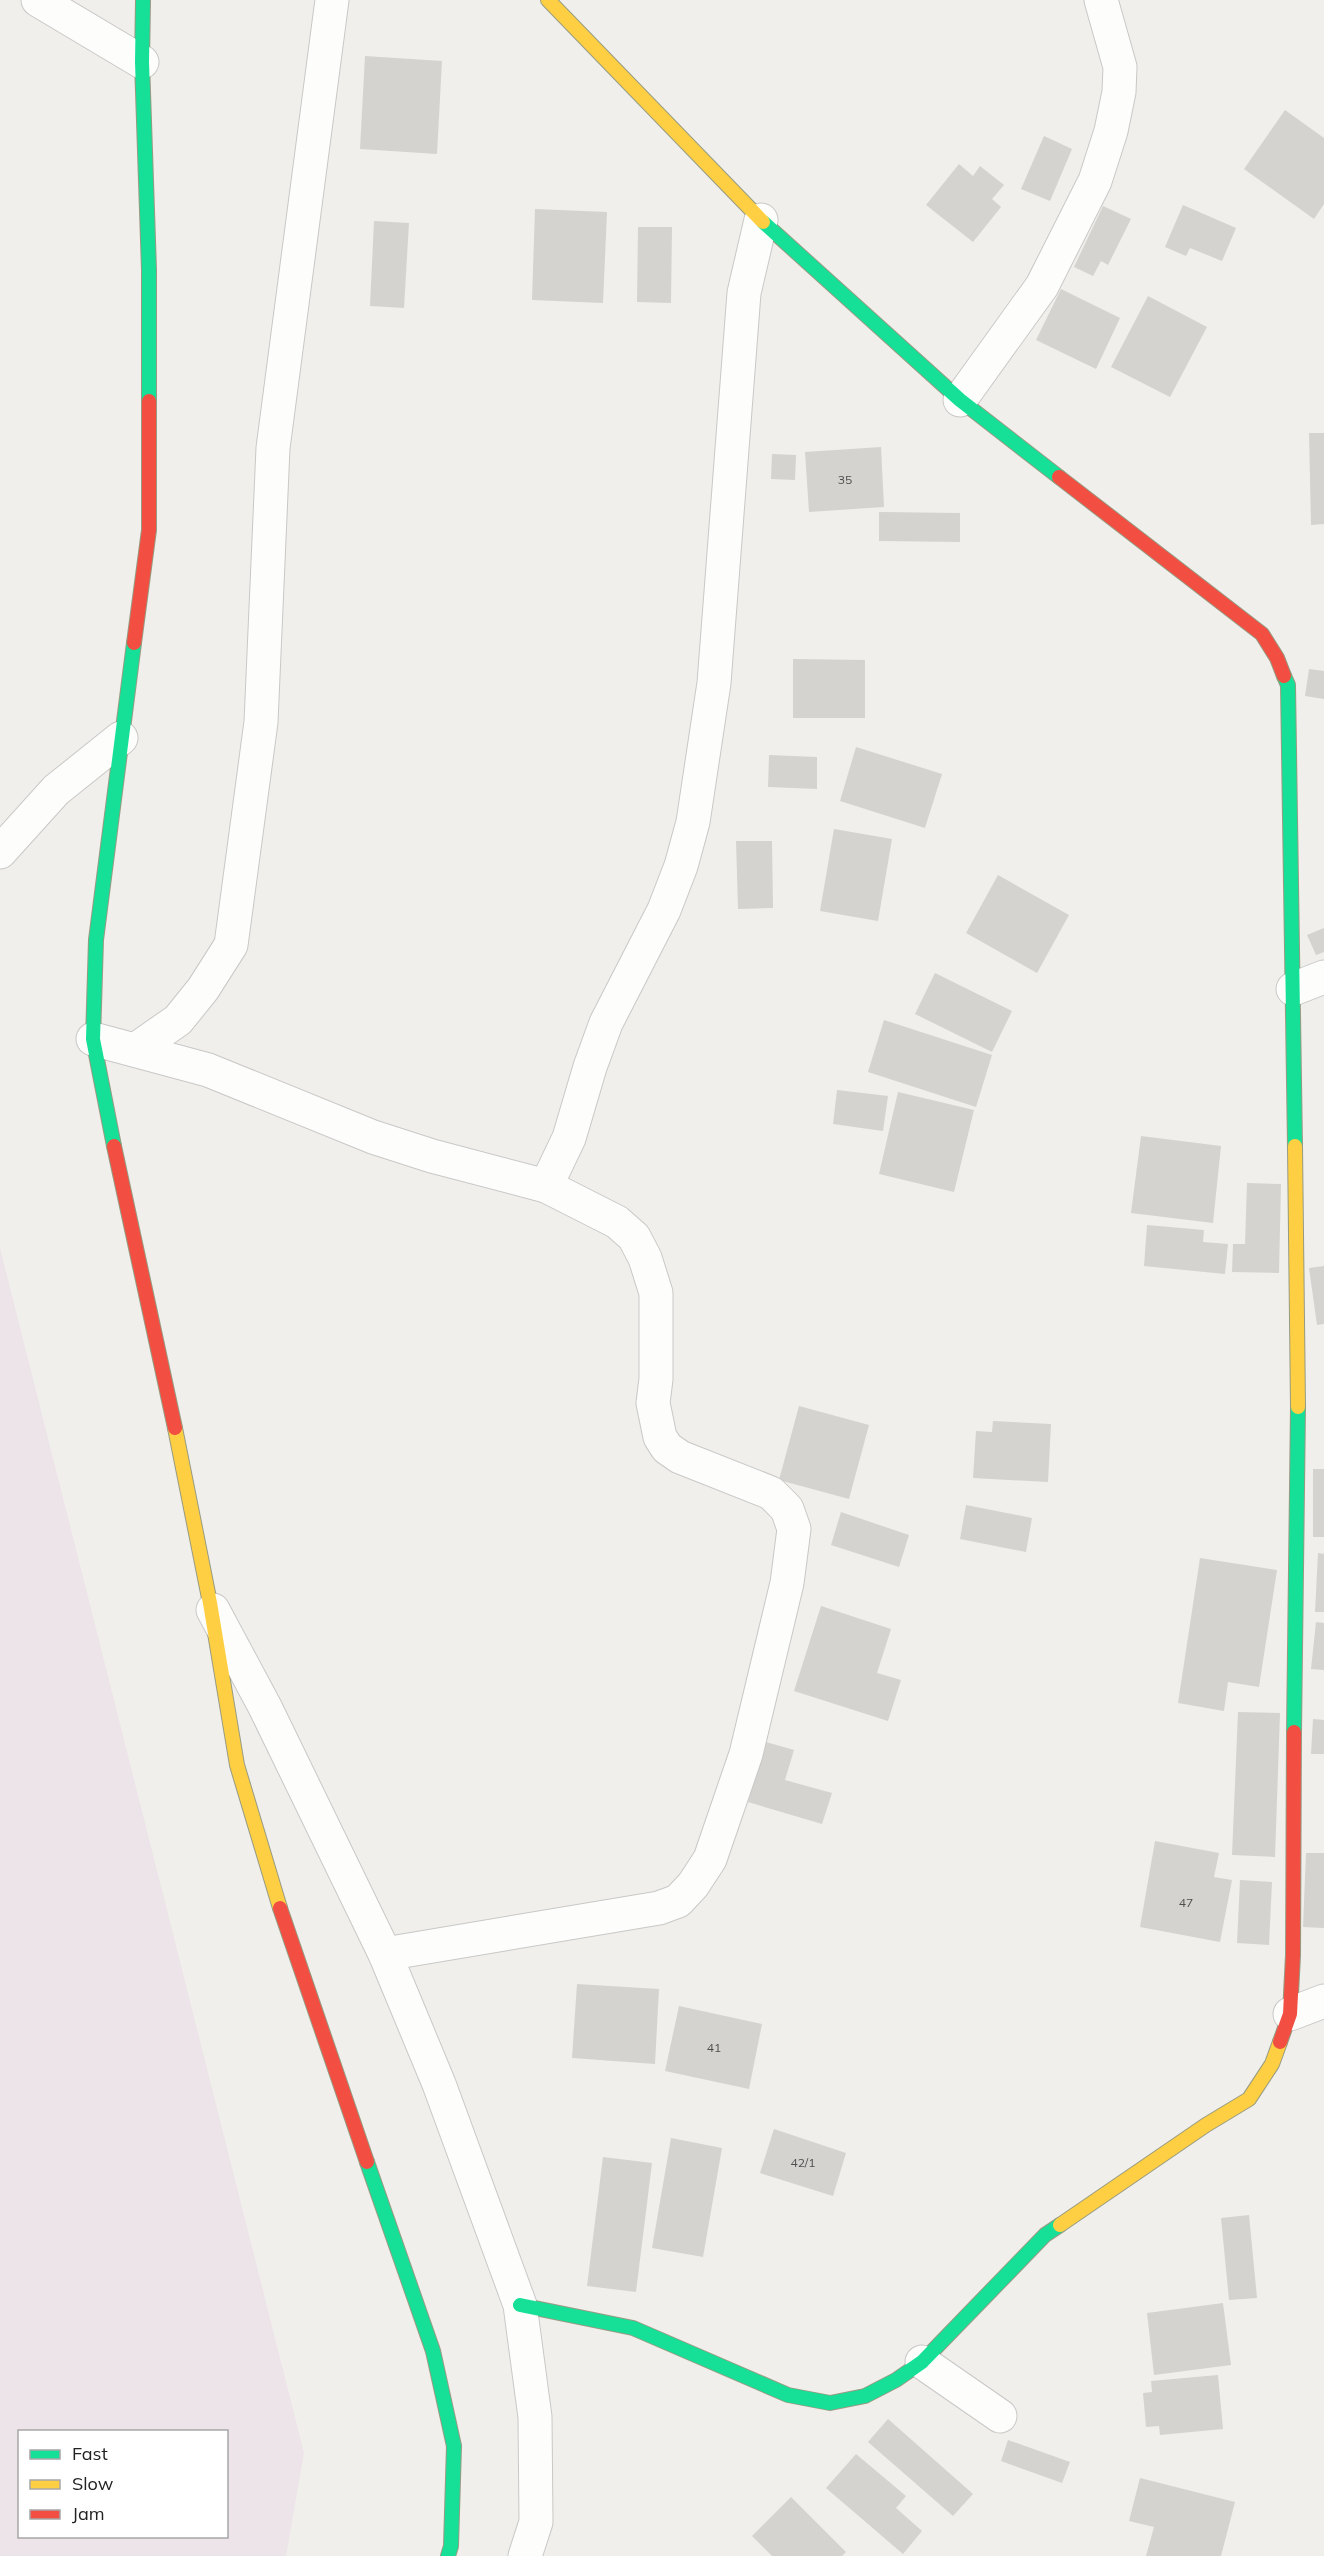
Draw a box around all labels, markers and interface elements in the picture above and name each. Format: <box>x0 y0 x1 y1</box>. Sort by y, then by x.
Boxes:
house number: 35 <box>838 472 852 487</box>
house number: 47 <box>1179 1895 1193 1910</box>
house number: 41 <box>707 2040 721 2055</box>
house number: 42/1 <box>790 2155 816 2170</box>
legend <box>18 2430 228 2538</box>
text: Fast <box>72 2442 108 2465</box>
text: Slow <box>72 2472 114 2495</box>
text: Jam <box>72 2502 105 2525</box>

